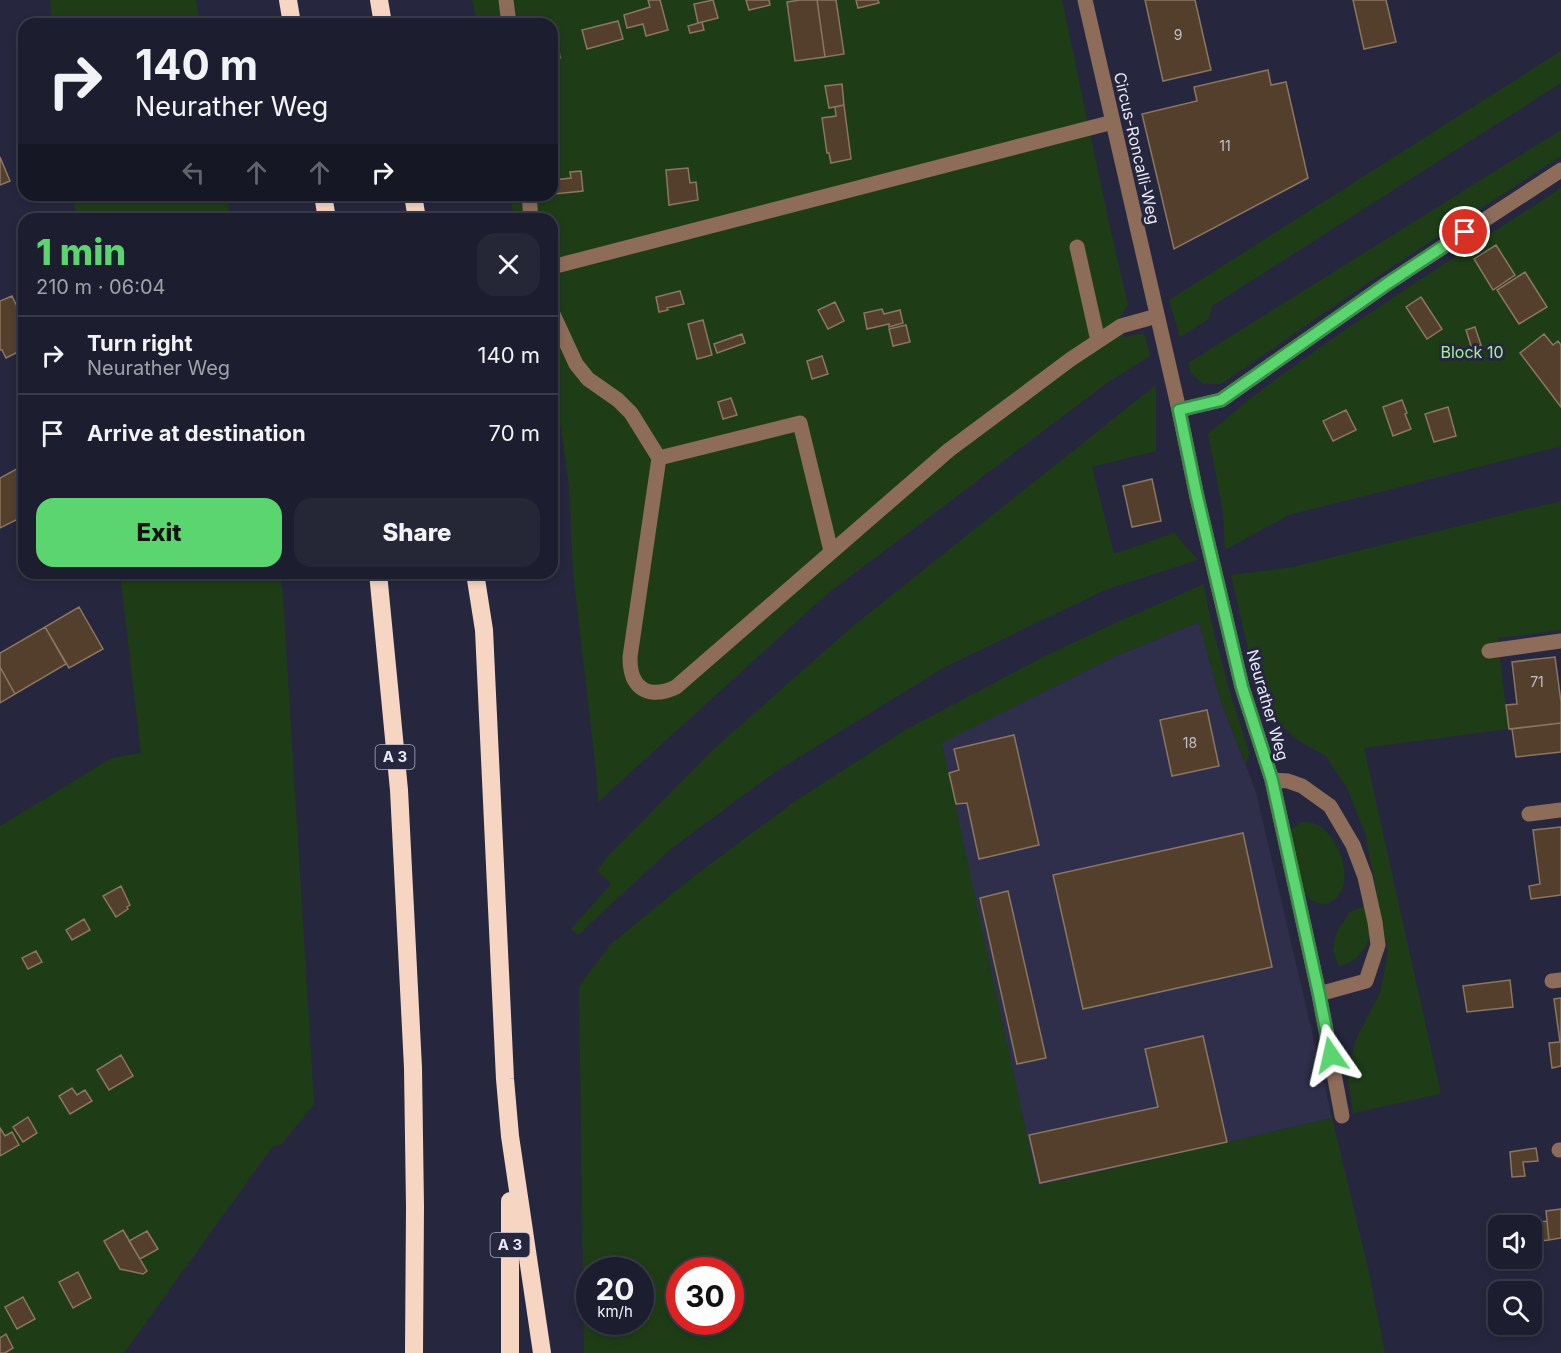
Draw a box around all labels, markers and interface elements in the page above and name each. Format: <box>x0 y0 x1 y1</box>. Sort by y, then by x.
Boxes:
house number: 9 <box>1174 26 1182 43</box>
text: 140 m <box>135 39 258 90</box>
icon: right <box>36 42 114 120</box>
street label: Circus-Roncalli-Weg <box>1110 70 1164 226</box>
text: Neurather Weg <box>135 90 328 123</box>
house number: 11 <box>1219 137 1231 154</box>
icon: left <box>177 156 210 189</box>
icon: ahead <box>240 156 273 189</box>
icon: ahead <box>303 156 336 189</box>
icon: right <box>366 156 399 189</box>
pin <box>1439 206 1490 257</box>
icon: arrive <box>1448 215 1481 248</box>
text: 1 min <box>36 230 126 274</box>
button: close <box>477 233 540 296</box>
text: 210 m · 06:04 <box>36 275 165 299</box>
text: Turn right <box>87 330 193 356</box>
icon: right <box>36 339 69 372</box>
text: 140 m <box>478 342 540 368</box>
park label: Block 10 <box>1441 342 1503 362</box>
text: Neurather Weg <box>87 356 230 380</box>
icon: arrive <box>36 417 69 450</box>
text: Arrive at destination <box>87 420 306 446</box>
text: 70 m <box>489 420 540 446</box>
button: Exit <box>36 498 282 567</box>
button: Share <box>294 498 540 567</box>
street label: Neurather Weg <box>1243 647 1293 763</box>
house number: 71 <box>1530 673 1544 690</box>
house number: 18 <box>1183 734 1197 751</box>
road number: A 3 <box>376 745 414 769</box>
position arrow <box>1299 1023 1363 1087</box>
map controls <box>1488 1215 1542 1335</box>
button: sound <box>1488 1215 1542 1269</box>
road number: A 3 <box>490 1233 530 1257</box>
speed limit sign: 30 <box>666 1257 744 1335</box>
text: 20 <box>595 1271 635 1307</box>
button: search <box>1488 1281 1542 1335</box>
text: km/h <box>597 1302 633 1321</box>

